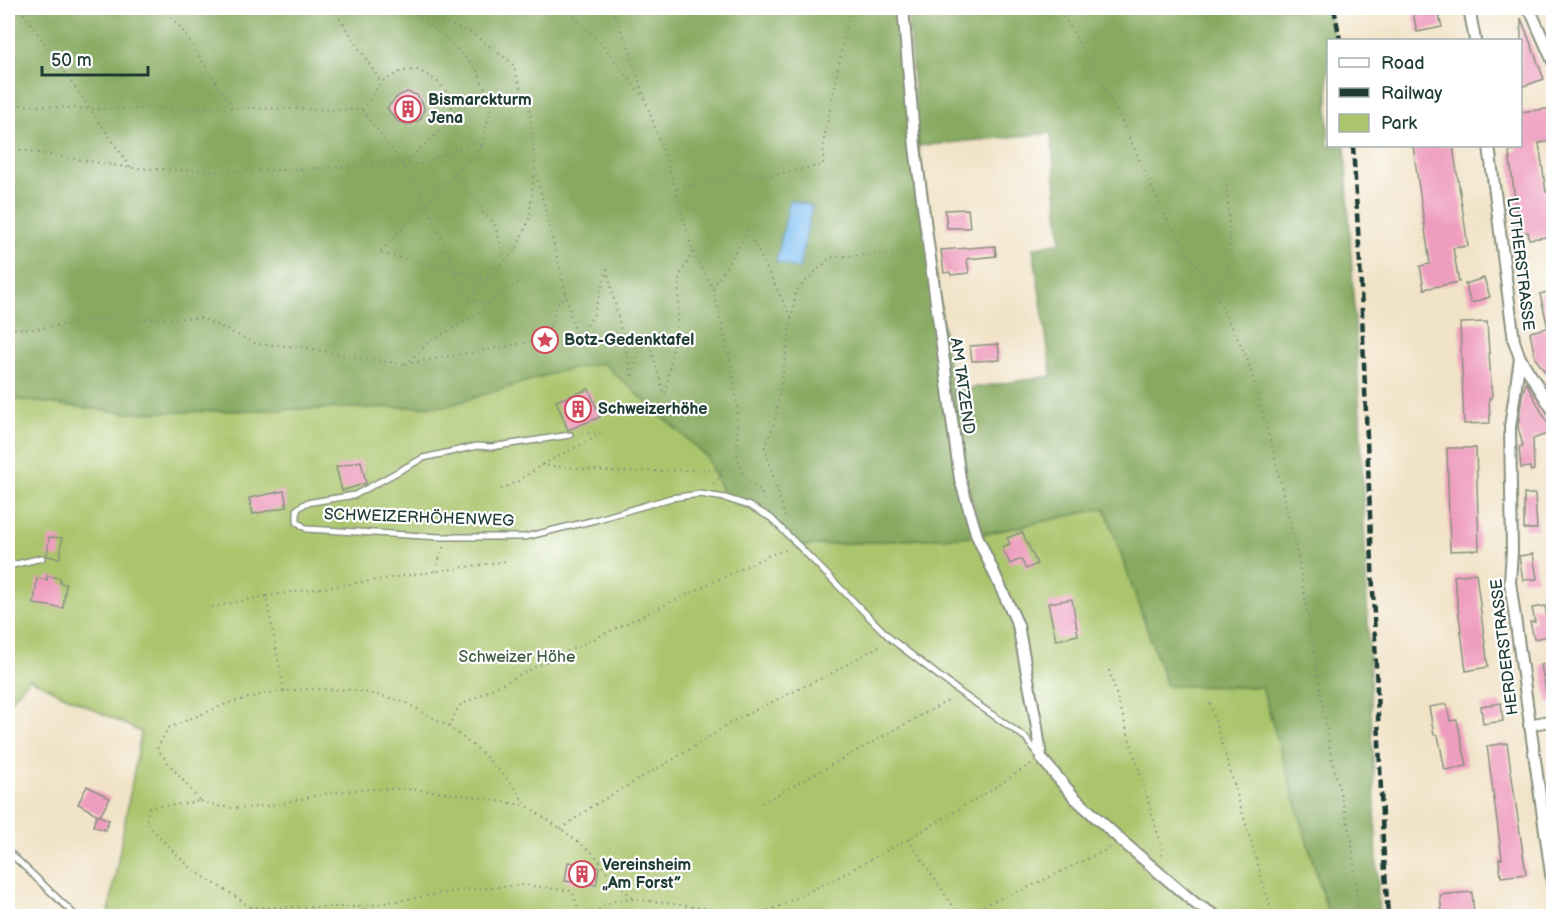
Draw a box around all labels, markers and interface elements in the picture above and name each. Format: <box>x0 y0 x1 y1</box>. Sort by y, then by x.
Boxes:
scale bar <box>42 39 148 77</box>
legend <box>1327 39 1522 147</box>
text: 50 m <box>51 50 92 71</box>
text: Road <box>1381 53 1425 74</box>
text: Railway <box>1381 83 1443 104</box>
place label: Bismarckturm Jena <box>428 91 532 128</box>
building icon: Bismarckturm Jena <box>393 94 423 124</box>
text: Park <box>1381 113 1417 134</box>
street label: LUTHERSTRASSE <box>1502 196 1538 332</box>
place icon: Botz-Gedenktafel <box>530 325 560 355</box>
place label: Botz-Gedenktafel <box>564 331 694 350</box>
street label: AM TATZEND <box>946 337 978 435</box>
building icon: Schweizerhöhe <box>563 394 593 424</box>
place label: Schweizerhöhe <box>598 400 707 419</box>
street label: SCHWEIZERHÖHENWEG <box>323 503 515 531</box>
street label: HERDERSTRASSE <box>1487 578 1523 716</box>
park label: Schweizer Höhe <box>459 648 576 667</box>
place label: Vereinsheim „Am Forst” <box>602 856 691 893</box>
building icon: Vereinsheim „Am Forst” <box>567 859 597 889</box>

